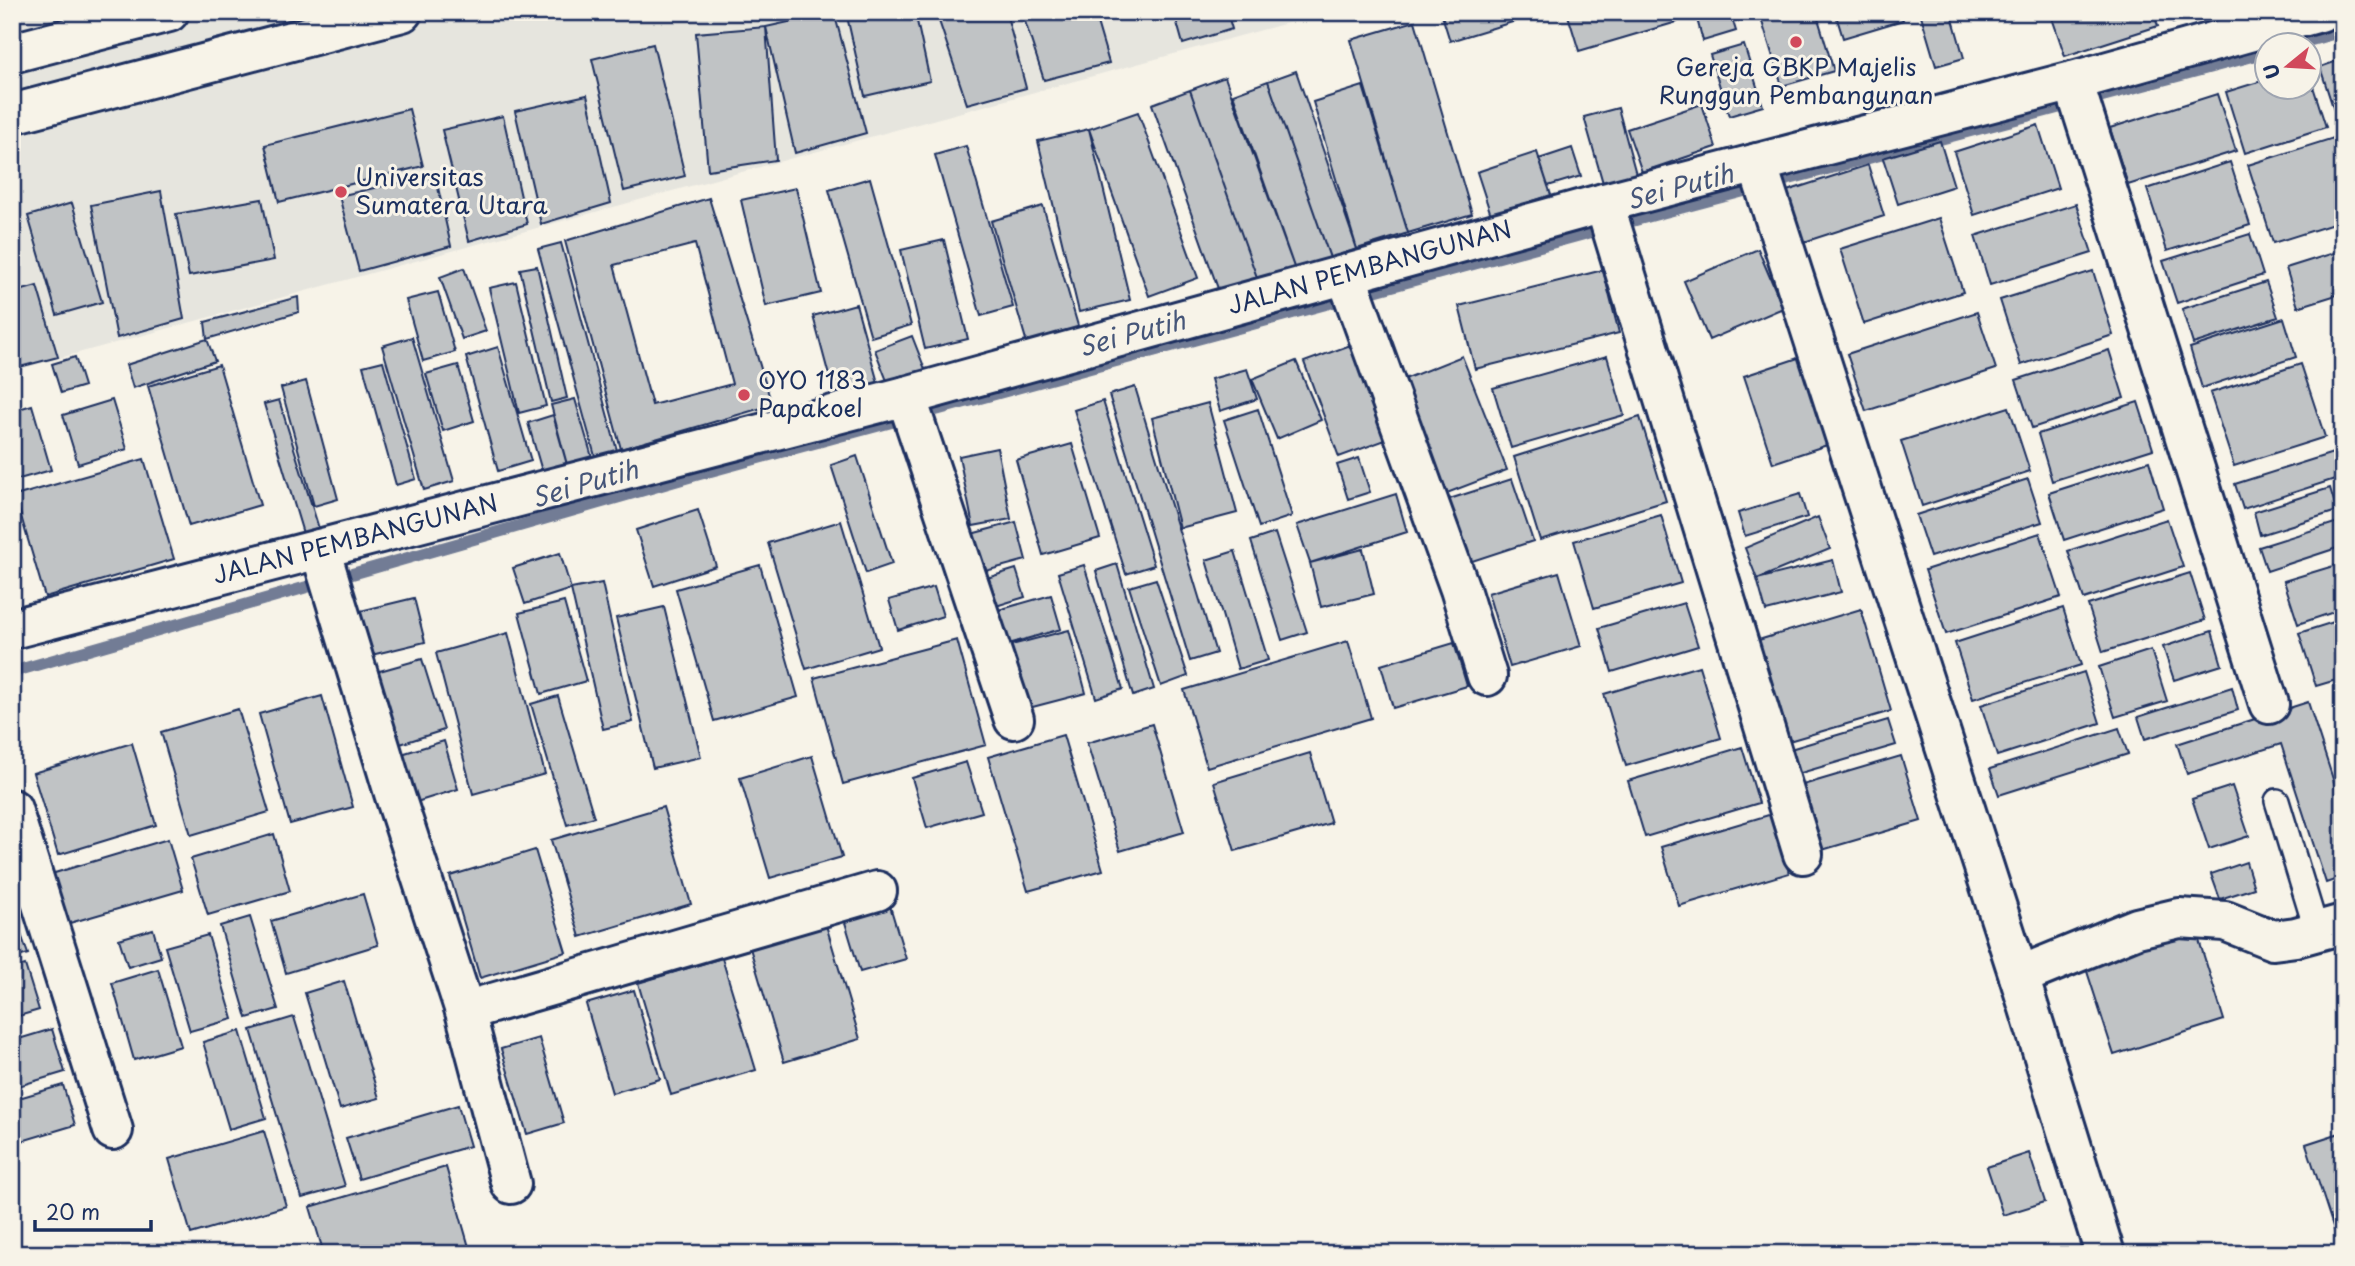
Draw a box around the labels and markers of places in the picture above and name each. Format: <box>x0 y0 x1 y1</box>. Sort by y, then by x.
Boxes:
marker: Gereja GBKP Majelis Runggun Pembangunan <box>1788 34 1804 50</box>
place label: Gereja GBKP Majelis Runggun Pembangunan <box>1659 48 1933 112</box>
place label: Universitas Sumatera Utara <box>355 158 548 222</box>
marker: Universitas Sumatera Utara <box>333 184 349 200</box>
place label: OYO 1183 Papakoel <box>758 361 867 425</box>
marker: OYO 1183 Papakoel <box>736 387 752 403</box>

